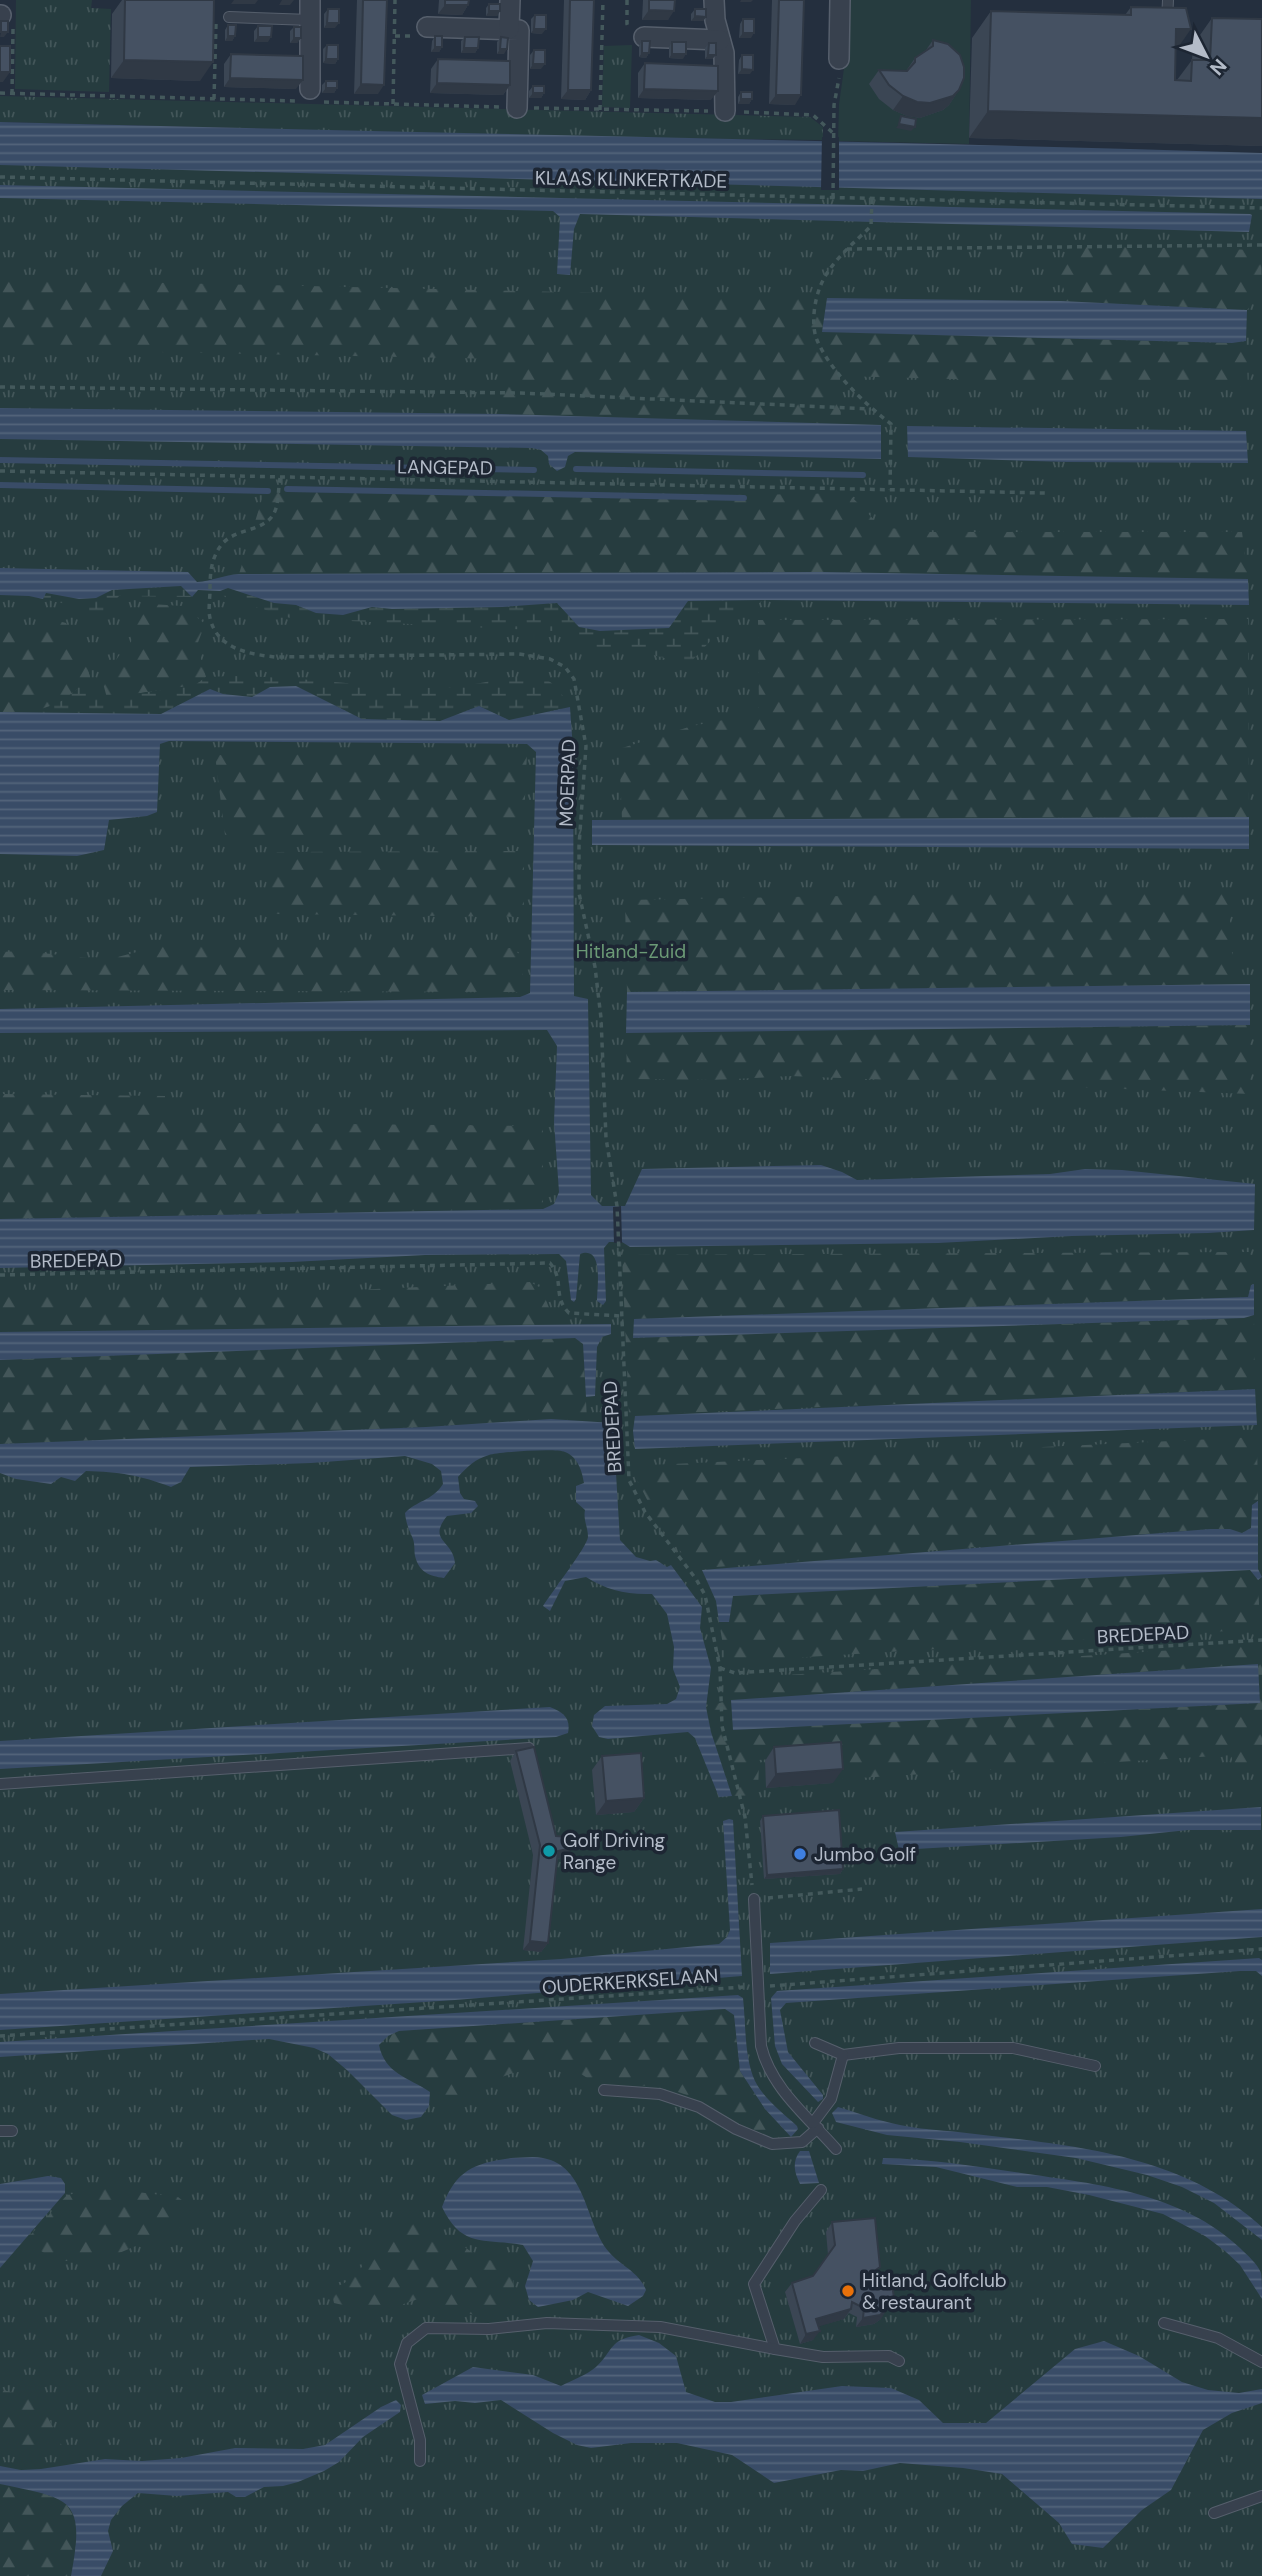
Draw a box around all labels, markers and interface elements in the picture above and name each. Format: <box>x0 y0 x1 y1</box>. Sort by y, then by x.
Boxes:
north arrow <box>1171 21 1241 91</box>
text: N <box>1204 54 1232 81</box>
street label: KLAAS KLINKERTKADE <box>535 165 727 194</box>
street label: LANGEPAD <box>397 454 493 481</box>
street label: MOERPAD <box>553 739 582 827</box>
park label: Hitland-Zuid <box>576 939 686 964</box>
street label: BREDEPAD <box>30 1247 122 1274</box>
street label: BREDEPAD <box>598 1380 627 1474</box>
street label: BREDEPAD <box>1096 1620 1190 1649</box>
place label: Golf Driving Range <box>563 1828 666 1875</box>
place label: Jumbo Golf <box>814 1842 916 1867</box>
marker: Golf Driving Range <box>541 1843 557 1859</box>
marker: Jumbo Golf <box>792 1846 808 1862</box>
street label: OUDERKERKSELAAN <box>541 1963 719 2000</box>
place label: Hitland, Golfclub & restaurant <box>862 2268 1007 2315</box>
marker: Hitland, Golfclub & restaurant <box>840 2283 856 2299</box>

